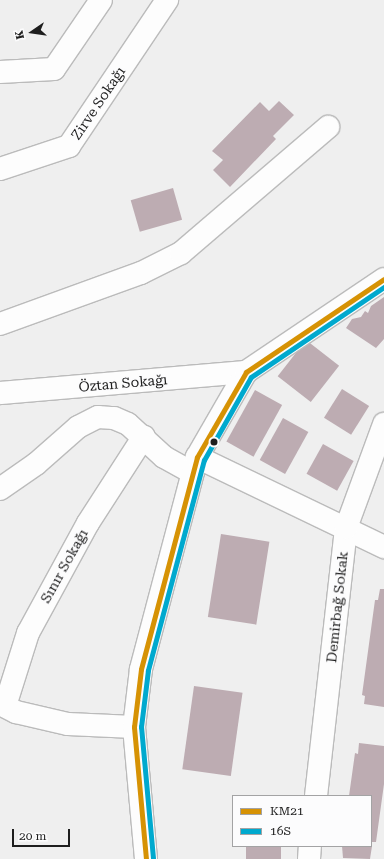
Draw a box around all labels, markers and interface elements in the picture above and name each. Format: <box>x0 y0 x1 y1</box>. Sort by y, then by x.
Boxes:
north arrow <box>12 12 52 52</box>
text: K <box>13 29 27 40</box>
street label: Zirve Sokağı <box>67 63 129 143</box>
street label: Öztan Sokağı <box>78 371 168 395</box>
unlabelled marker <box>209 437 219 447</box>
street label: Sınır Sokağı <box>37 526 91 606</box>
street label: Demirbağ Sokak <box>323 550 351 664</box>
legend <box>232 795 372 847</box>
text: KM21 <box>270 804 304 818</box>
scale bar <box>14 821 72 847</box>
text: 16S <box>270 824 291 838</box>
text: 20 m <box>19 829 46 843</box>

